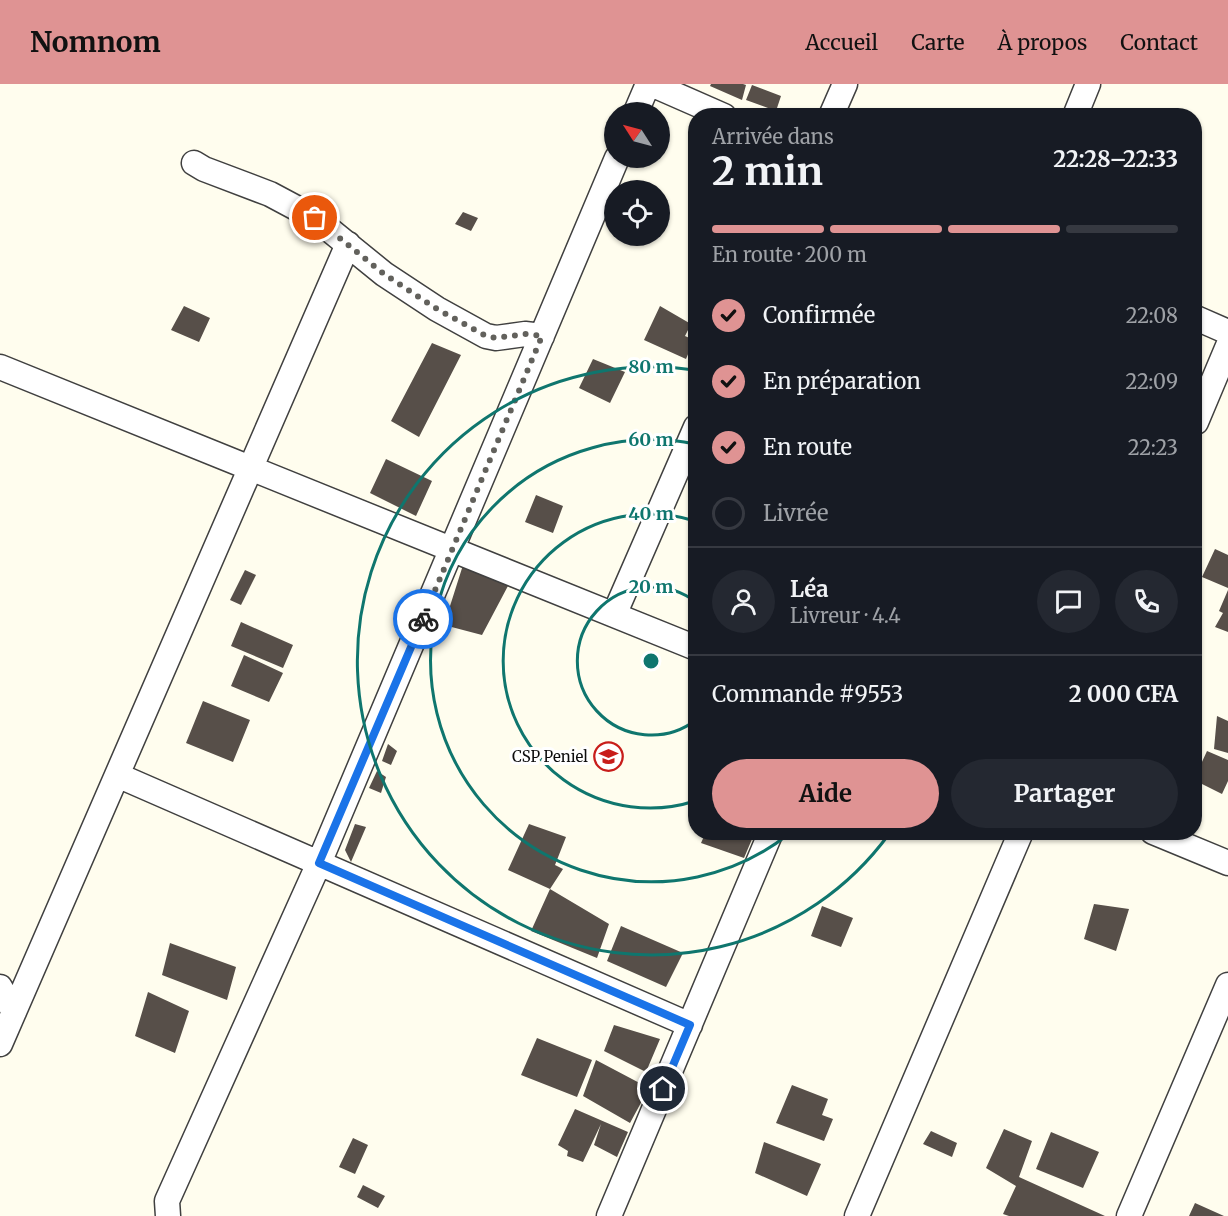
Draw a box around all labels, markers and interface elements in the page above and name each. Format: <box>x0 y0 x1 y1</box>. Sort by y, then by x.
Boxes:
text: Nomnom <box>30 24 161 60</box>
text: Accueil <box>805 29 878 56</box>
text: Carte <box>911 29 965 56</box>
text: À propos <box>998 29 1087 56</box>
text: Contact <box>1120 29 1198 56</box>
north arrow <box>604 102 670 168</box>
map controls <box>604 102 670 246</box>
text: Arrivée dans <box>712 124 834 149</box>
text: 22:28–22:33 <box>1053 145 1178 173</box>
text: 2 min <box>712 147 823 196</box>
button: locate <box>604 180 670 246</box>
pin <box>289 192 340 243</box>
icon: bag <box>298 201 331 234</box>
text: En route · 200 m <box>712 242 867 267</box>
icon: check <box>712 299 745 332</box>
text: Confirmée <box>763 301 875 329</box>
text: 22:08 <box>1126 303 1178 328</box>
text: 80 m <box>628 355 674 378</box>
icon: check <box>712 365 745 398</box>
text: En préparation <box>763 367 921 395</box>
text: 22:09 <box>1125 369 1178 394</box>
text: 60 m <box>628 428 674 451</box>
icon: check <box>712 431 745 464</box>
text: En route <box>763 433 852 461</box>
text: 22:23 <box>1128 435 1178 460</box>
text: Livrée <box>763 499 829 527</box>
text: 40 m <box>628 502 674 525</box>
button: person <box>712 570 775 633</box>
button: chat <box>1037 570 1100 633</box>
button: phone <box>1115 570 1178 633</box>
text: 20 m <box>629 575 673 598</box>
text: Léa <box>790 575 828 603</box>
courier <box>393 589 453 649</box>
icon: bike <box>407 603 440 636</box>
text: Livreur · 4.4 <box>790 603 901 628</box>
centre of rings <box>641 651 661 671</box>
text: Commande #9553 <box>712 680 903 708</box>
text: 2 000 CFA <box>1069 680 1178 708</box>
school or university icon: CSP Peniel <box>593 740 625 772</box>
place label: CSP Peniel <box>512 747 588 766</box>
button: Aide <box>712 759 939 828</box>
button: Partager <box>951 759 1178 828</box>
pin <box>637 1063 688 1114</box>
icon: home <box>646 1072 679 1105</box>

